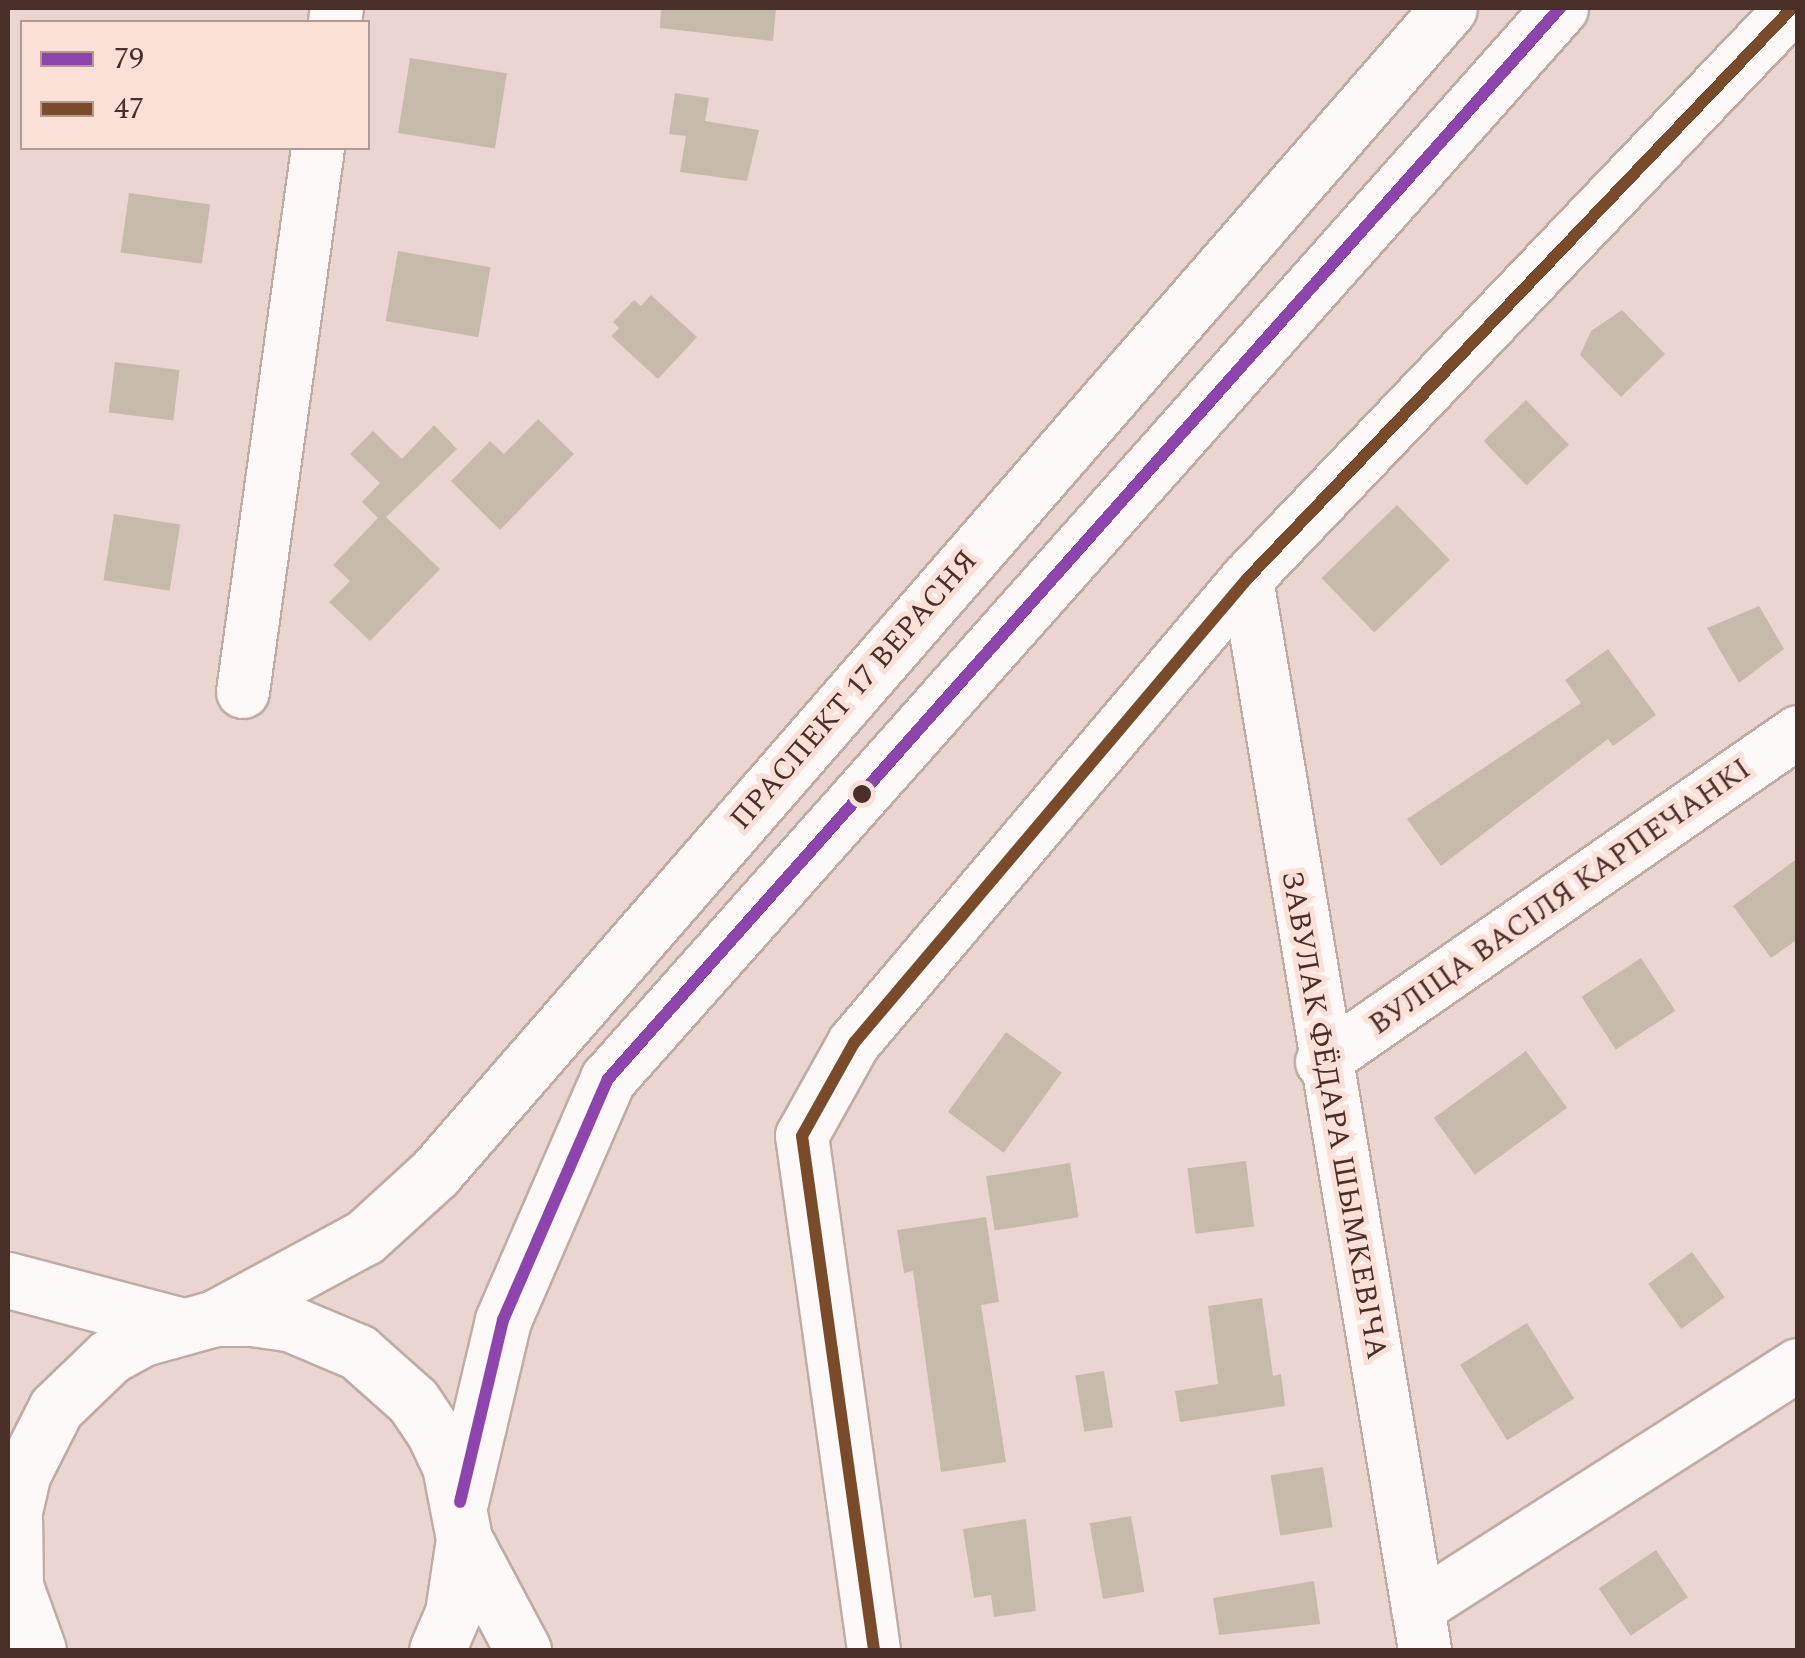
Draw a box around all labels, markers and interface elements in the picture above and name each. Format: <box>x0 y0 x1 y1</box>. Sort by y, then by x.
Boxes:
legend <box>20 20 370 150</box>
text: 79 <box>114 36 144 82</box>
text: 47 <box>114 86 144 132</box>
street label: ПРАСПЕКТ 17 ВЕРАСНЯ <box>723 543 985 837</box>
street label: ВУЛІЦА ВАСІЛЯ КАРПЕЧАНКІ <box>1362 751 1758 1043</box>
unlabelled marker <box>852 784 872 804</box>
street label: ЗАВУЛАК ФЁДАРА ШЫМКЕВІЧА <box>1273 868 1395 1362</box>

